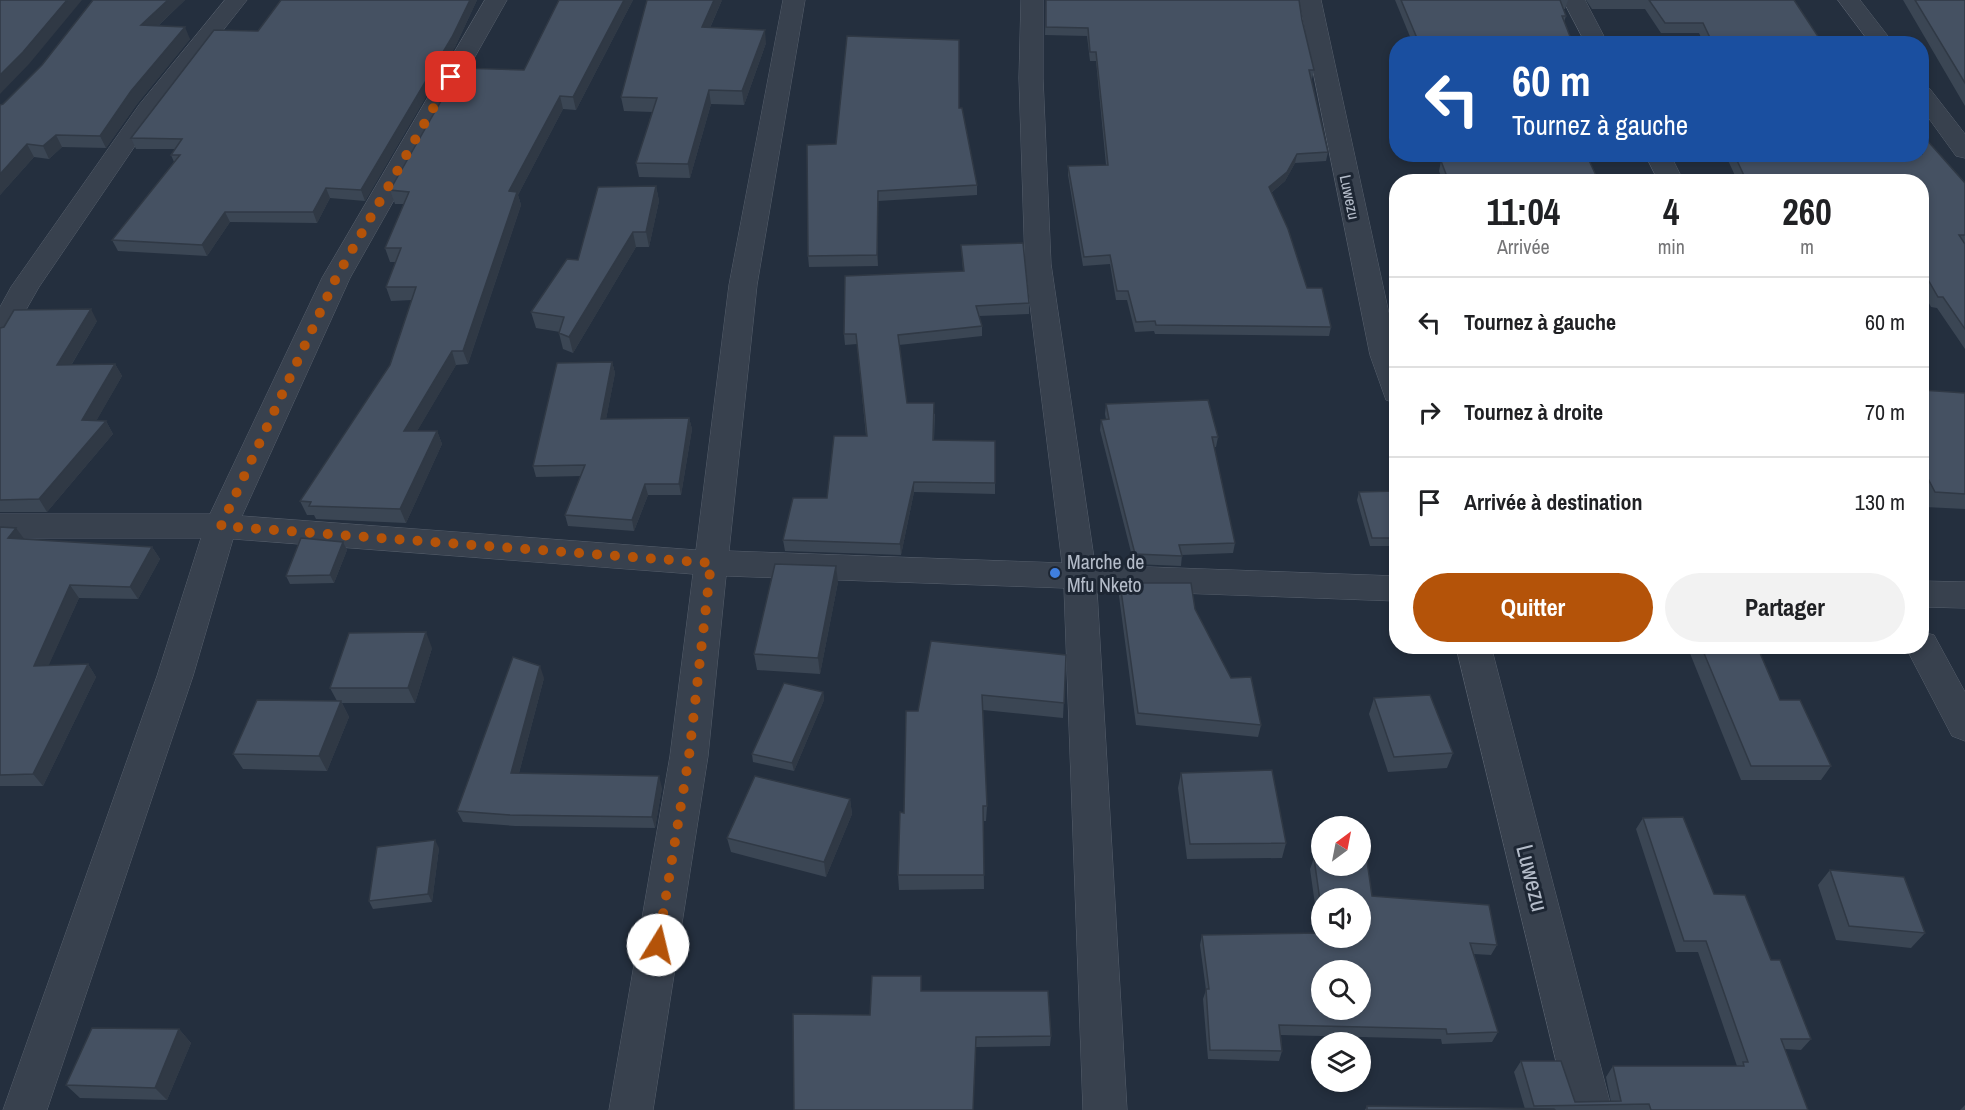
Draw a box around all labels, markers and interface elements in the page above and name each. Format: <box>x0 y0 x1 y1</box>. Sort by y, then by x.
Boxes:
pin <box>425 51 476 102</box>
text: 60 m <box>1512 53 1591 109</box>
icon: arrive <box>434 60 467 93</box>
icon: left <box>1413 60 1491 138</box>
text: Tournez à gauche <box>1512 107 1688 143</box>
street label: Luwezu <box>1335 173 1365 221</box>
text: 11:04 <box>1486 188 1560 236</box>
text: 4 <box>1663 188 1680 236</box>
text: 260 <box>1782 188 1832 236</box>
text: Arrivée <box>1497 233 1550 260</box>
text: min <box>1658 233 1685 260</box>
text: m <box>1800 233 1814 260</box>
icon: left <box>1413 306 1446 339</box>
text: Tournez à gauche <box>1464 307 1616 337</box>
text: 60 m <box>1865 307 1905 337</box>
icon: right <box>1413 396 1446 429</box>
text: Tournez à droite <box>1464 397 1603 427</box>
text: 70 m <box>1865 397 1905 427</box>
icon: arrive <box>1413 486 1446 519</box>
text: Arrivée à destination <box>1464 487 1642 517</box>
text: 130 m <box>1855 487 1905 517</box>
place label: Marche de Mfu Nketo <box>1067 548 1144 598</box>
marker: Marche de Mfu Nketo <box>1048 566 1062 580</box>
button: Quitter <box>1413 573 1653 642</box>
button: Partager <box>1665 573 1905 642</box>
north arrow <box>1311 816 1371 876</box>
map controls <box>1311 816 1371 1092</box>
street label: Luwezu <box>1509 841 1557 915</box>
button: sound <box>1311 888 1371 948</box>
position arrow <box>626 913 690 977</box>
button: search <box>1311 960 1371 1020</box>
button: layers <box>1311 1032 1371 1092</box>

